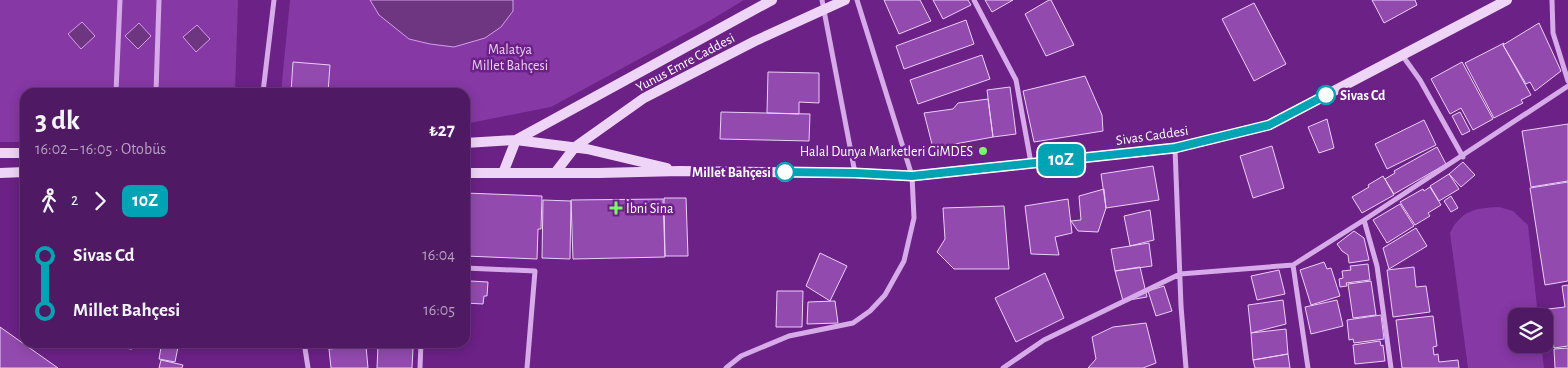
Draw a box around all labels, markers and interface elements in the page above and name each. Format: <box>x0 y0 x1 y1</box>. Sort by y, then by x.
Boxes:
street label: Yunus Emre Caddesi <box>634 31 737 95</box>
park label: Malatya Millet Bahçesi <box>472 43 548 73</box>
marker: Sivas Cd <box>1316 85 1336 105</box>
place label: Sivas Cd <box>1340 89 1386 103</box>
text: 3 dk <box>35 107 80 135</box>
text: ₺27 <box>429 121 455 140</box>
street label: Sivas Caddesi <box>1115 124 1189 148</box>
text: 16:02 – 16:05 · Otobüs <box>35 141 166 157</box>
line badge: 10Z <box>1032 144 1090 176</box>
place label: Halal Dunya Marketleri GiMDES <box>800 145 973 159</box>
marker: Halal Dunya Marketleri GiMDES <box>977 145 989 157</box>
text: 10Z <box>1048 151 1074 169</box>
marker: Millet Bahçesi <box>775 162 795 182</box>
place label: Millet Bahçesi <box>692 166 771 180</box>
icon: walk <box>35 187 63 215</box>
icon: forward <box>86 187 114 215</box>
text: 2 <box>71 192 78 208</box>
text: 10Z <box>132 192 158 210</box>
place label: İbni Sina <box>626 199 674 216</box>
marker: İbni Sina <box>610 202 622 214</box>
text: Sivas Cd <box>73 246 134 265</box>
text: 16:04 <box>422 247 455 263</box>
text: Millet Bahçesi <box>73 301 180 320</box>
text: 16:05 <box>423 302 455 318</box>
map controls <box>1508 308 1553 353</box>
button: layers <box>1508 308 1553 353</box>

